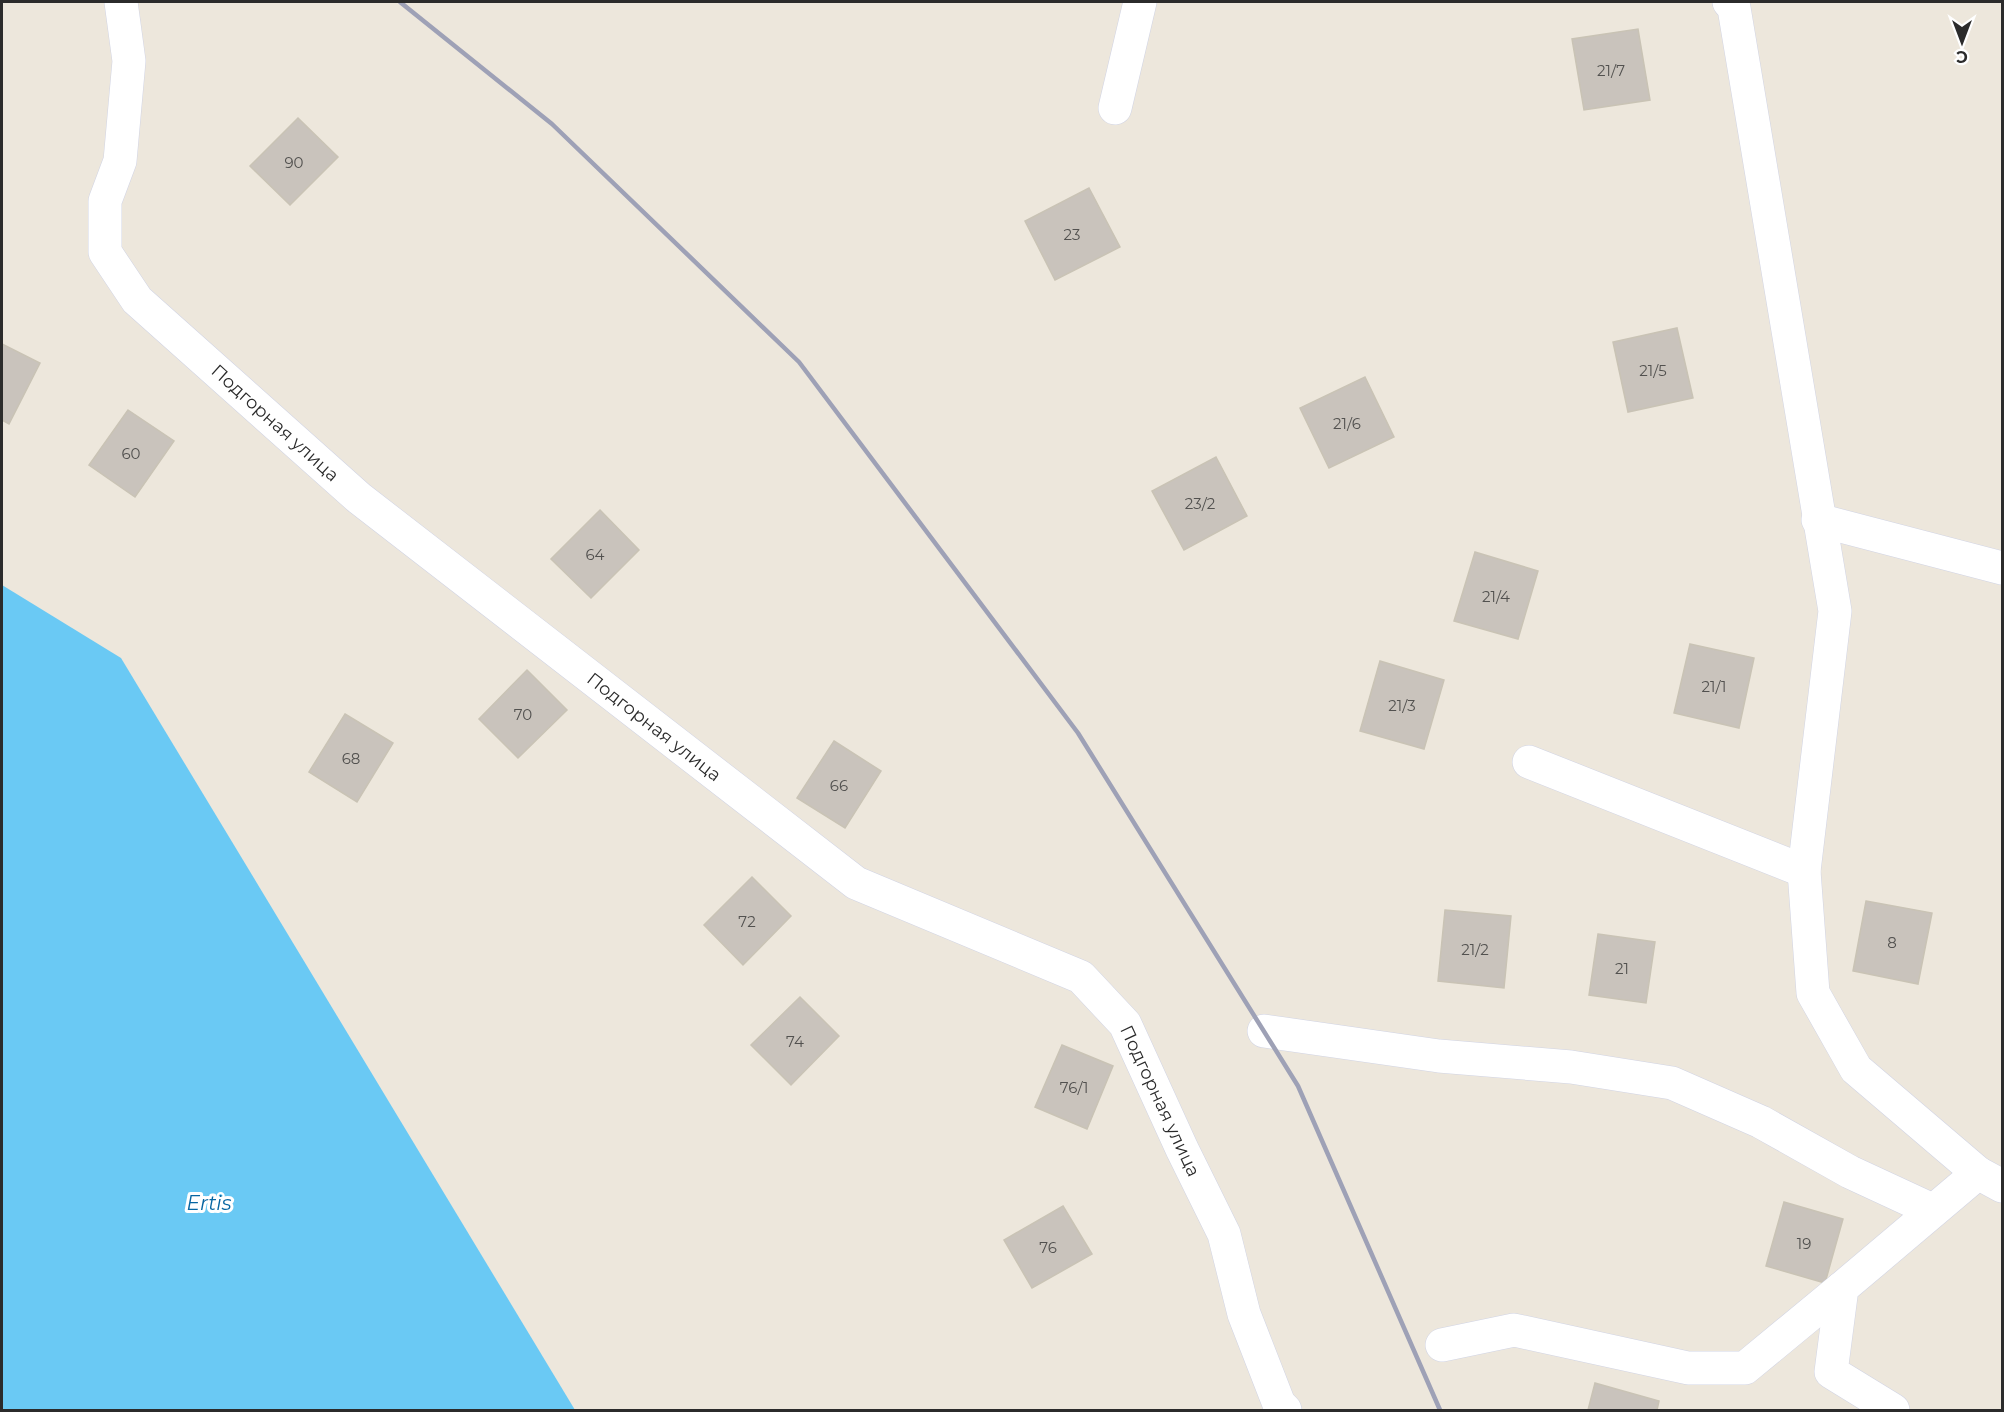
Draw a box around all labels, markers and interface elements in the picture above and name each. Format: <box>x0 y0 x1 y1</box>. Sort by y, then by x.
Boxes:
north arrow <box>1932 12 1992 72</box>
text: С <box>1956 47 1968 66</box>
house number: 21/7 <box>1597 61 1625 80</box>
house number: 90 <box>284 153 304 172</box>
house number: 23 <box>1064 225 1080 244</box>
street label: Подгорная улица <box>207 360 343 486</box>
house number: 21/5 <box>1639 361 1667 380</box>
house number: 21/6 <box>1333 414 1361 433</box>
house number: 60 <box>121 444 141 463</box>
house number: 23/2 <box>1185 494 1215 513</box>
house number: 64 <box>585 545 605 564</box>
house number: 21/4 <box>1482 587 1510 606</box>
street label: Подгорная улица <box>582 668 726 786</box>
house number: 21/1 <box>1702 677 1726 696</box>
house number: 21/3 <box>1388 696 1416 715</box>
house number: 70 <box>514 705 532 724</box>
house number: 68 <box>342 749 360 768</box>
house number: 66 <box>830 776 848 795</box>
house number: 72 <box>738 912 756 931</box>
house number: 8 <box>1887 933 1897 952</box>
house number: 21/2 <box>1461 940 1489 959</box>
house number: 21 <box>1615 959 1629 978</box>
street label: Подгорная улица <box>1115 1022 1205 1180</box>
house number: 74 <box>786 1032 804 1051</box>
house number: 76/1 <box>1060 1078 1088 1097</box>
water label: Ertis <box>187 1191 232 1215</box>
house number: 19 <box>1797 1234 1811 1253</box>
house number: 76 <box>1039 1238 1057 1257</box>

